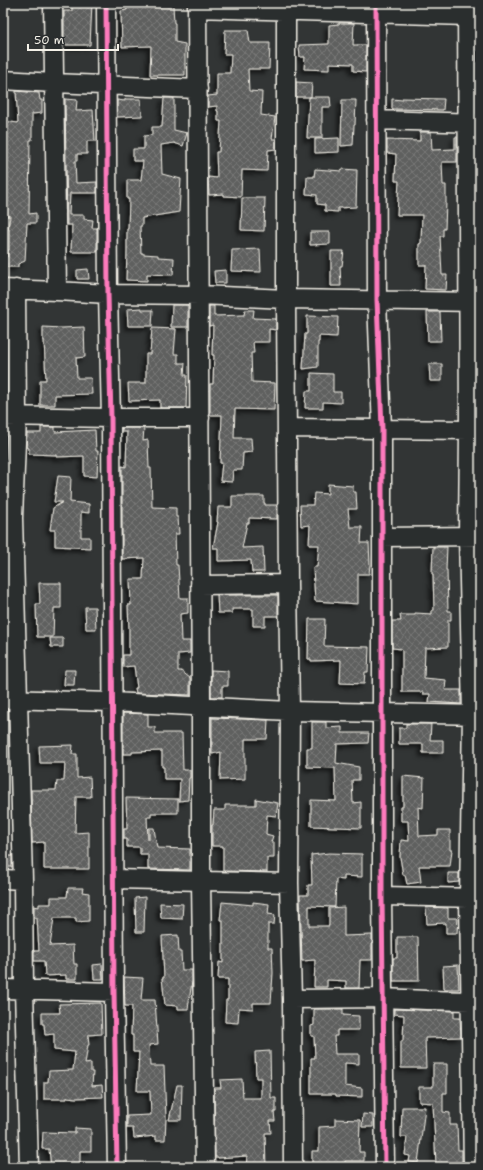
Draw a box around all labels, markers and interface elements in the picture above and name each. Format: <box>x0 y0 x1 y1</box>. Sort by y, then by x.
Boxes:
scale bar <box>28 26 118 52</box>
text: 50 m <box>34 32 64 48</box>

